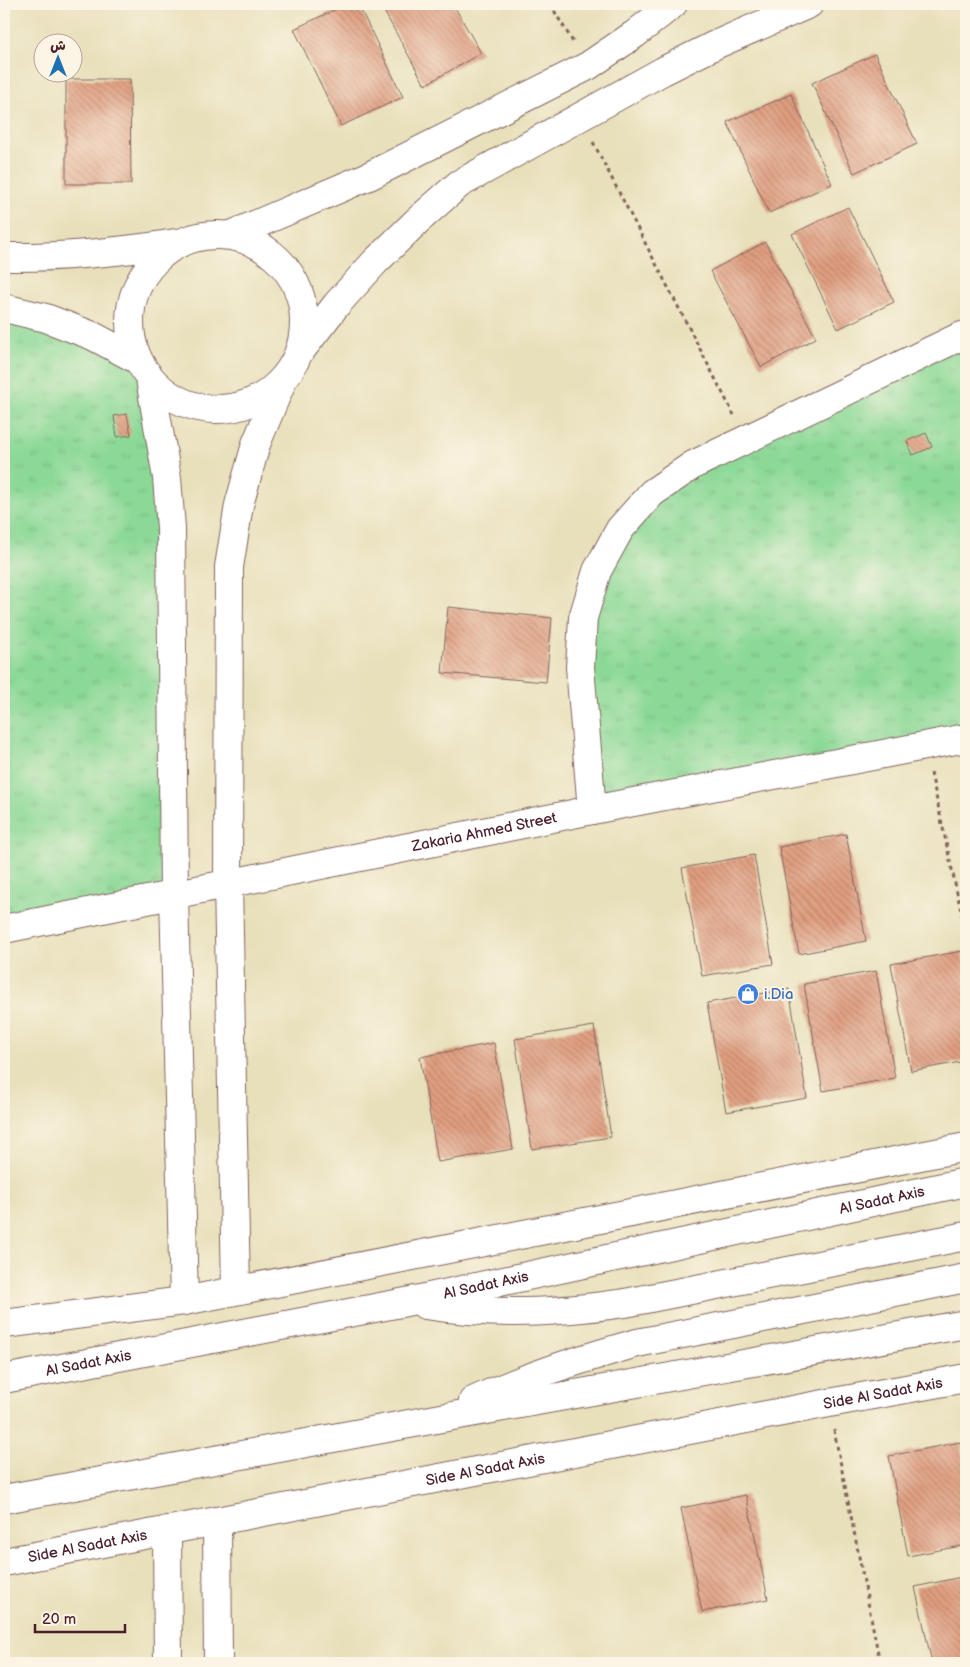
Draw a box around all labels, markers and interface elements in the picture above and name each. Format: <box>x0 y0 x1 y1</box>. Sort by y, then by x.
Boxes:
north arrow <box>32 32 82 82</box>
text: ش <box>50 37 66 54</box>
street label: Zakaria Ahmed Street <box>409 808 559 856</box>
shop icon: i.Dia <box>736 982 760 1006</box>
place label: i.Dia <box>764 985 793 1004</box>
street label: Al Sadat Axis <box>837 1182 927 1218</box>
street label: Al Sadat Axis <box>441 1266 531 1303</box>
street label: Al Sadat Axis <box>44 1345 133 1380</box>
street label: Side Al Sadat Axis <box>822 1373 945 1413</box>
street label: Side Al Sadat Axis <box>424 1448 547 1490</box>
street label: Side Al Sadat Axis <box>26 1525 149 1567</box>
scale bar <box>35 1602 125 1634</box>
text: 20 m <box>42 1610 76 1629</box>

